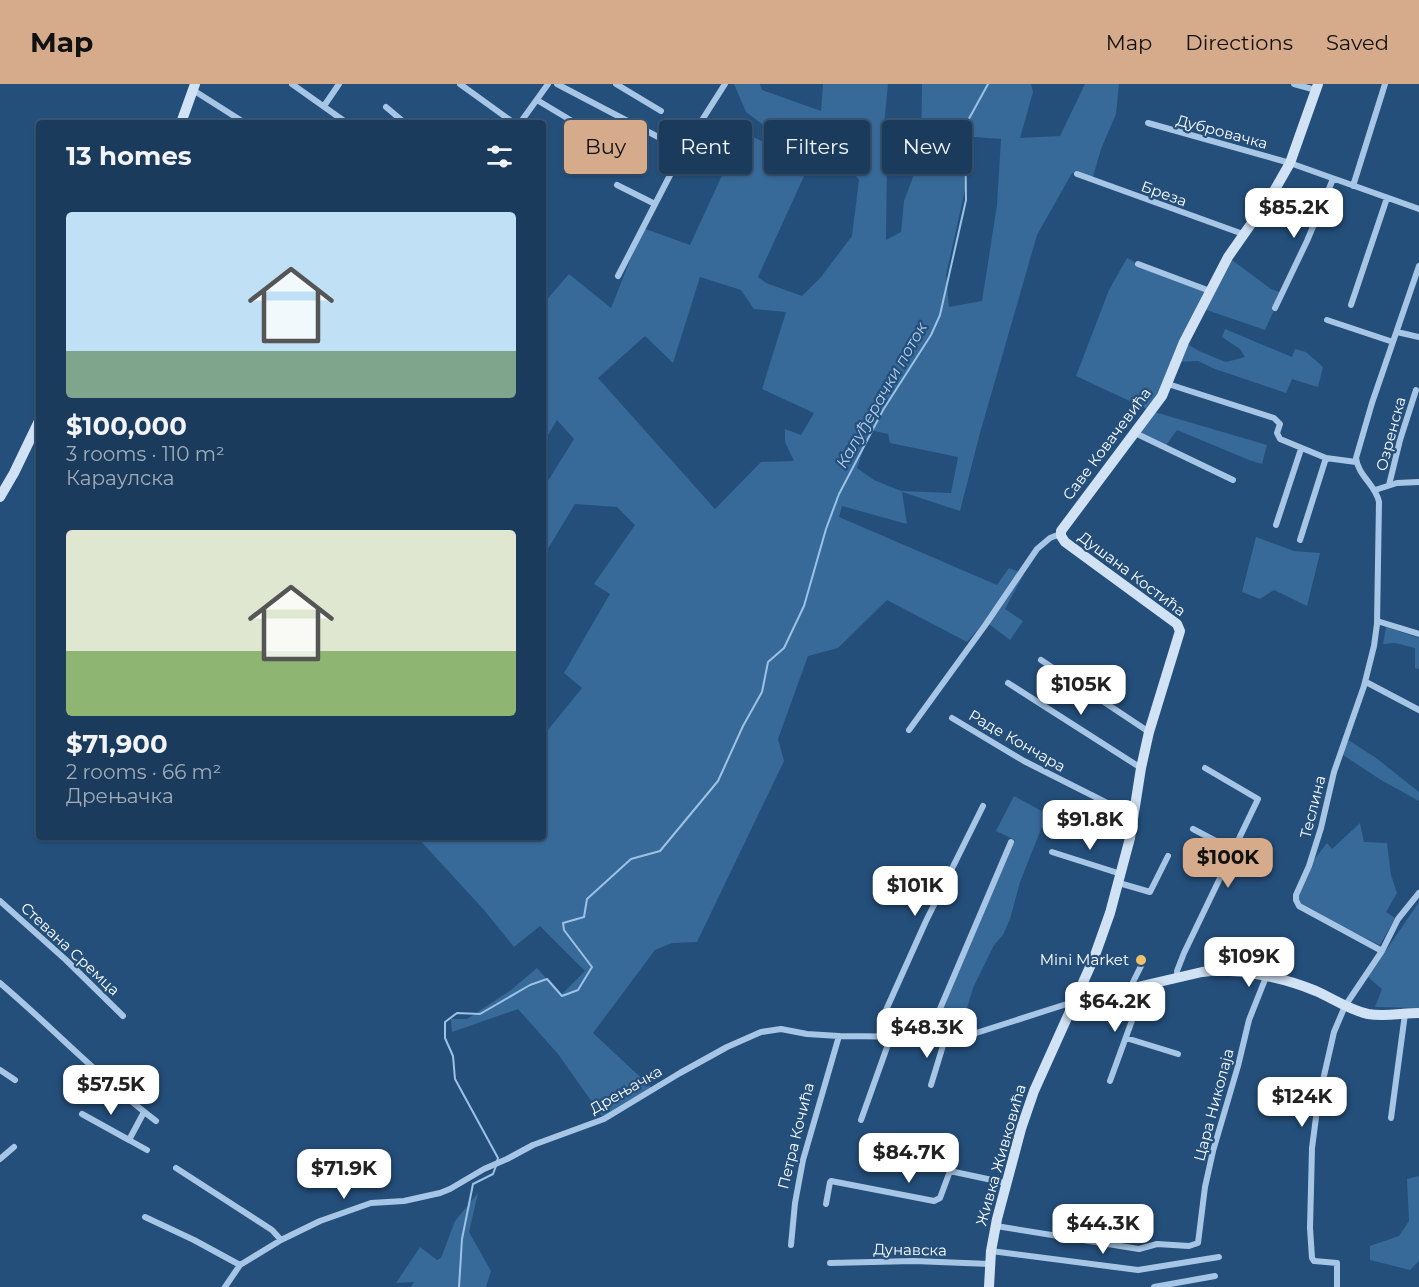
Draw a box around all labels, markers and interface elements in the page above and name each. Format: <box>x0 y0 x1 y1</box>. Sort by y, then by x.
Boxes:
text: Map <box>30 25 93 59</box>
text: Map <box>1106 30 1152 55</box>
text: Directions <box>1185 30 1293 55</box>
text: Saved <box>1326 30 1389 55</box>
street label: Дубровачка <box>1174 110 1270 153</box>
chip: Buy <box>564 120 647 174</box>
chip: Rent <box>659 120 752 174</box>
chip: Filters <box>764 120 870 174</box>
chip: New <box>882 120 972 174</box>
text: 13 homes <box>66 140 192 172</box>
icon: filters <box>483 140 516 173</box>
street label: Бреза <box>1139 177 1190 211</box>
pin: $85.2K <box>1245 188 1343 239</box>
text: $85.2K <box>1259 195 1329 219</box>
icon: home <box>237 251 345 359</box>
water label: Калуђерачки поток <box>832 318 931 471</box>
street label: Саве Ковачевића <box>1058 384 1155 504</box>
street label: Озренска <box>1371 395 1410 473</box>
text: $100,000 <box>66 410 187 442</box>
text: 3 rooms · 110 m² <box>66 442 225 466</box>
text: Караулска <box>66 466 174 490</box>
street label: Душана Костића <box>1075 527 1190 620</box>
icon: home <box>237 569 345 677</box>
pin: $105K <box>1039 665 1123 716</box>
text: $105K <box>1051 672 1111 696</box>
street label: Раде Кончара <box>965 705 1069 776</box>
text: $71,900 <box>66 728 168 760</box>
text: 2 rooms · 66 m² <box>66 760 221 784</box>
street label: Теслина <box>1296 773 1329 840</box>
text: Дрењачка <box>66 784 174 808</box>
pin: $91.8K <box>1041 800 1139 851</box>
text: $91.8K <box>1057 807 1123 831</box>
pin: $100K <box>1186 838 1270 889</box>
text: $100K <box>1197 845 1259 869</box>
pin: $101K <box>873 866 957 917</box>
text: $101K <box>887 873 943 897</box>
street label: Стевана Сремца <box>17 898 124 999</box>
pin: $109K <box>1207 937 1291 988</box>
text: $109K <box>1218 944 1280 968</box>
place label: Mini Market <box>1040 950 1129 969</box>
marker: Mini Market <box>1134 953 1148 967</box>
pin: $64.2K <box>1066 982 1164 1033</box>
text: $64.2K <box>1079 989 1151 1013</box>
pin: $48.3K <box>878 1008 976 1059</box>
text: $48.3K <box>891 1015 963 1039</box>
street label: Цара Николаја <box>1189 1047 1238 1163</box>
street label: Дрењачка <box>586 1061 665 1118</box>
pin: $57.5K <box>62 1065 160 1116</box>
text: $57.5K <box>77 1072 145 1096</box>
pin: $124K <box>1260 1077 1344 1128</box>
street label: Петра Кочића <box>773 1081 818 1191</box>
street label: Живка Живковића <box>971 1082 1030 1228</box>
text: $124K <box>1272 1084 1332 1108</box>
pin: $84.7K <box>860 1133 958 1184</box>
text: $84.7K <box>873 1140 945 1164</box>
pin: $71.9K <box>295 1149 393 1200</box>
text: $71.9K <box>311 1156 377 1180</box>
pin: $44.3K <box>1054 1204 1152 1255</box>
text: $44.3K <box>1067 1211 1140 1235</box>
street label: Дунавска <box>873 1239 947 1260</box>

